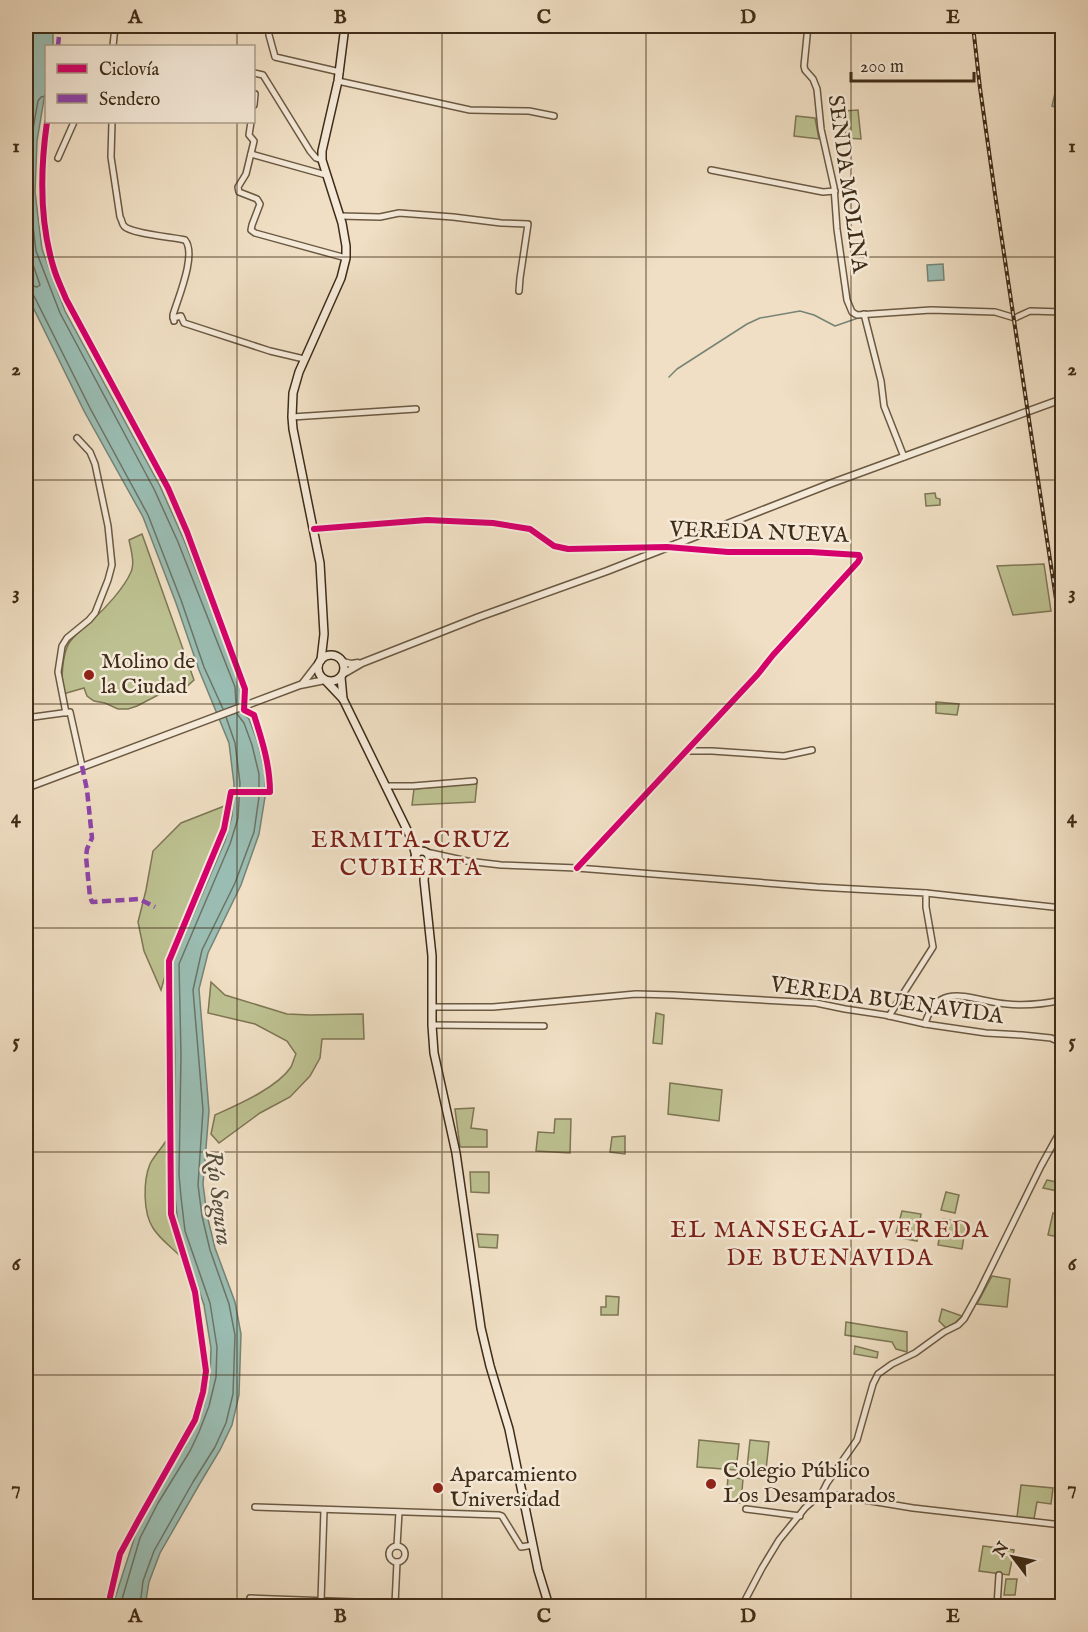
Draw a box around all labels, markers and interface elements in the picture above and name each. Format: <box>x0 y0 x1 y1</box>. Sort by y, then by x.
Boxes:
text: A <box>127 5 143 30</box>
text: B <box>333 5 347 30</box>
text: C <box>537 5 551 30</box>
text: D <box>740 5 756 30</box>
text: E <box>946 5 960 30</box>
legend <box>45 45 255 123</box>
scale bar <box>851 45 974 83</box>
text: 200 m <box>860 56 904 79</box>
text: Ciclovía <box>99 59 159 82</box>
text: Sendero <box>99 89 161 112</box>
street label: SENDA MOLINA <box>821 93 874 276</box>
text: 1 <box>12 134 20 159</box>
text: 1 <box>1068 134 1076 159</box>
text: 2 <box>11 357 21 382</box>
text: 2 <box>1067 357 1077 382</box>
street label: VEREDA NUEVA <box>668 516 850 550</box>
text: 3 <box>12 581 20 606</box>
text: 3 <box>1068 581 1076 606</box>
place label: Molino de la Ciudad <box>101 648 195 701</box>
marker: Molino de la Ciudad <box>82 668 96 682</box>
text: 4 <box>11 805 22 830</box>
text: 4 <box>1067 805 1078 830</box>
district label: ERMITA-CRUZ CUBIERTA <box>311 825 511 884</box>
street label: VEREDA BUENAVIDA <box>768 971 1006 1031</box>
text: 5 <box>12 1029 20 1054</box>
text: 5 <box>1068 1029 1076 1054</box>
water label: Río Segura <box>197 1149 239 1247</box>
district label: EL MANSEGAL-VEREDA DE BUENAVIDA <box>670 1215 990 1274</box>
text: 6 <box>12 1252 22 1277</box>
text: 6 <box>1068 1252 1078 1277</box>
place label: Colegio Público Los Desamparados <box>723 1457 896 1510</box>
place label: Aparcamiento Universidad <box>449 1461 577 1514</box>
text: 7 <box>11 1476 21 1501</box>
text: 7 <box>1067 1476 1077 1501</box>
marker: Colegio Público Los Desamparados <box>704 1477 718 1491</box>
marker: Aparcamiento Universidad <box>431 1481 445 1495</box>
north arrow <box>983 1527 1043 1587</box>
text: N <box>989 1539 1014 1562</box>
text: A <box>127 1604 143 1629</box>
text: B <box>333 1604 347 1629</box>
text: C <box>537 1604 551 1629</box>
text: D <box>740 1604 756 1629</box>
text: E <box>946 1604 960 1629</box>

